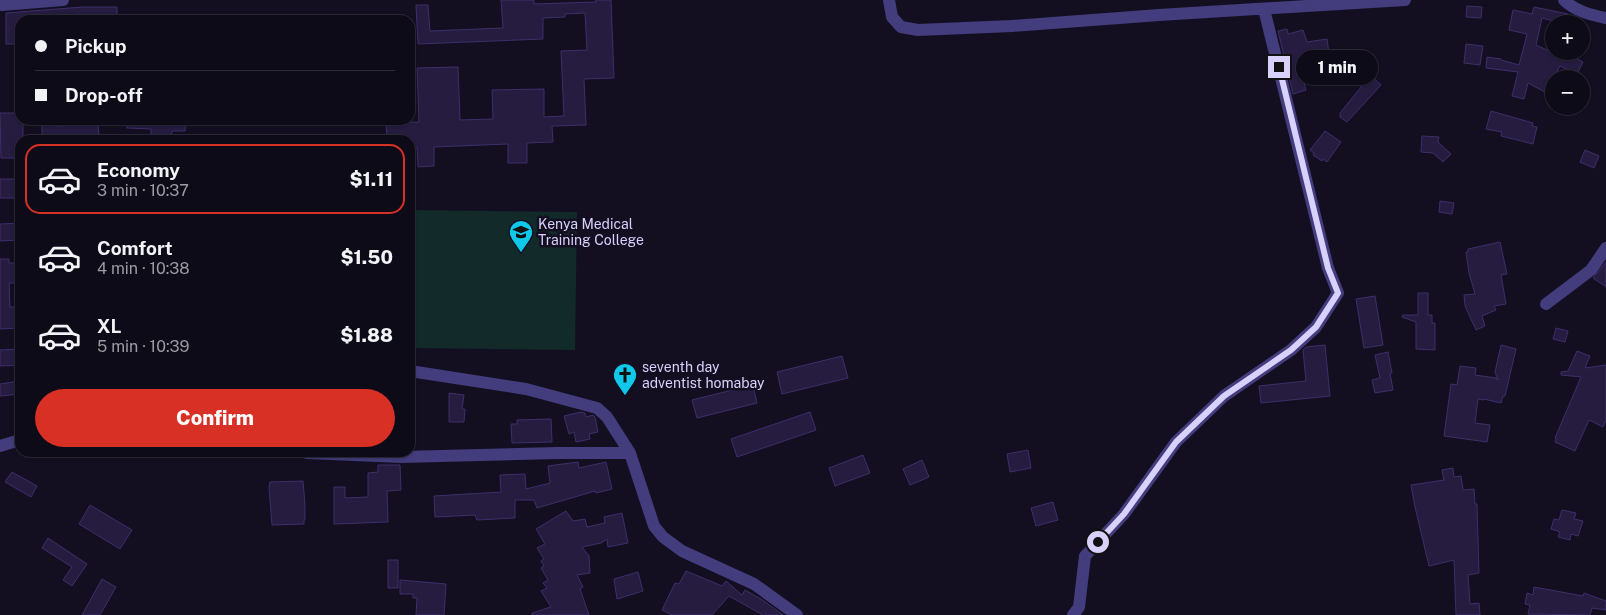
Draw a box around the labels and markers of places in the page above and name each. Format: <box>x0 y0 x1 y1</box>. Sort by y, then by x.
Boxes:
place label: Kenya Medical Training College <box>538 216 644 248</box>
school or university icon: Kenya Medical Training College <box>508 219 534 253</box>
place label: seventh day adventist homabay <box>642 359 765 391</box>
church icon: seventh day adventist homabay <box>612 362 638 396</box>

